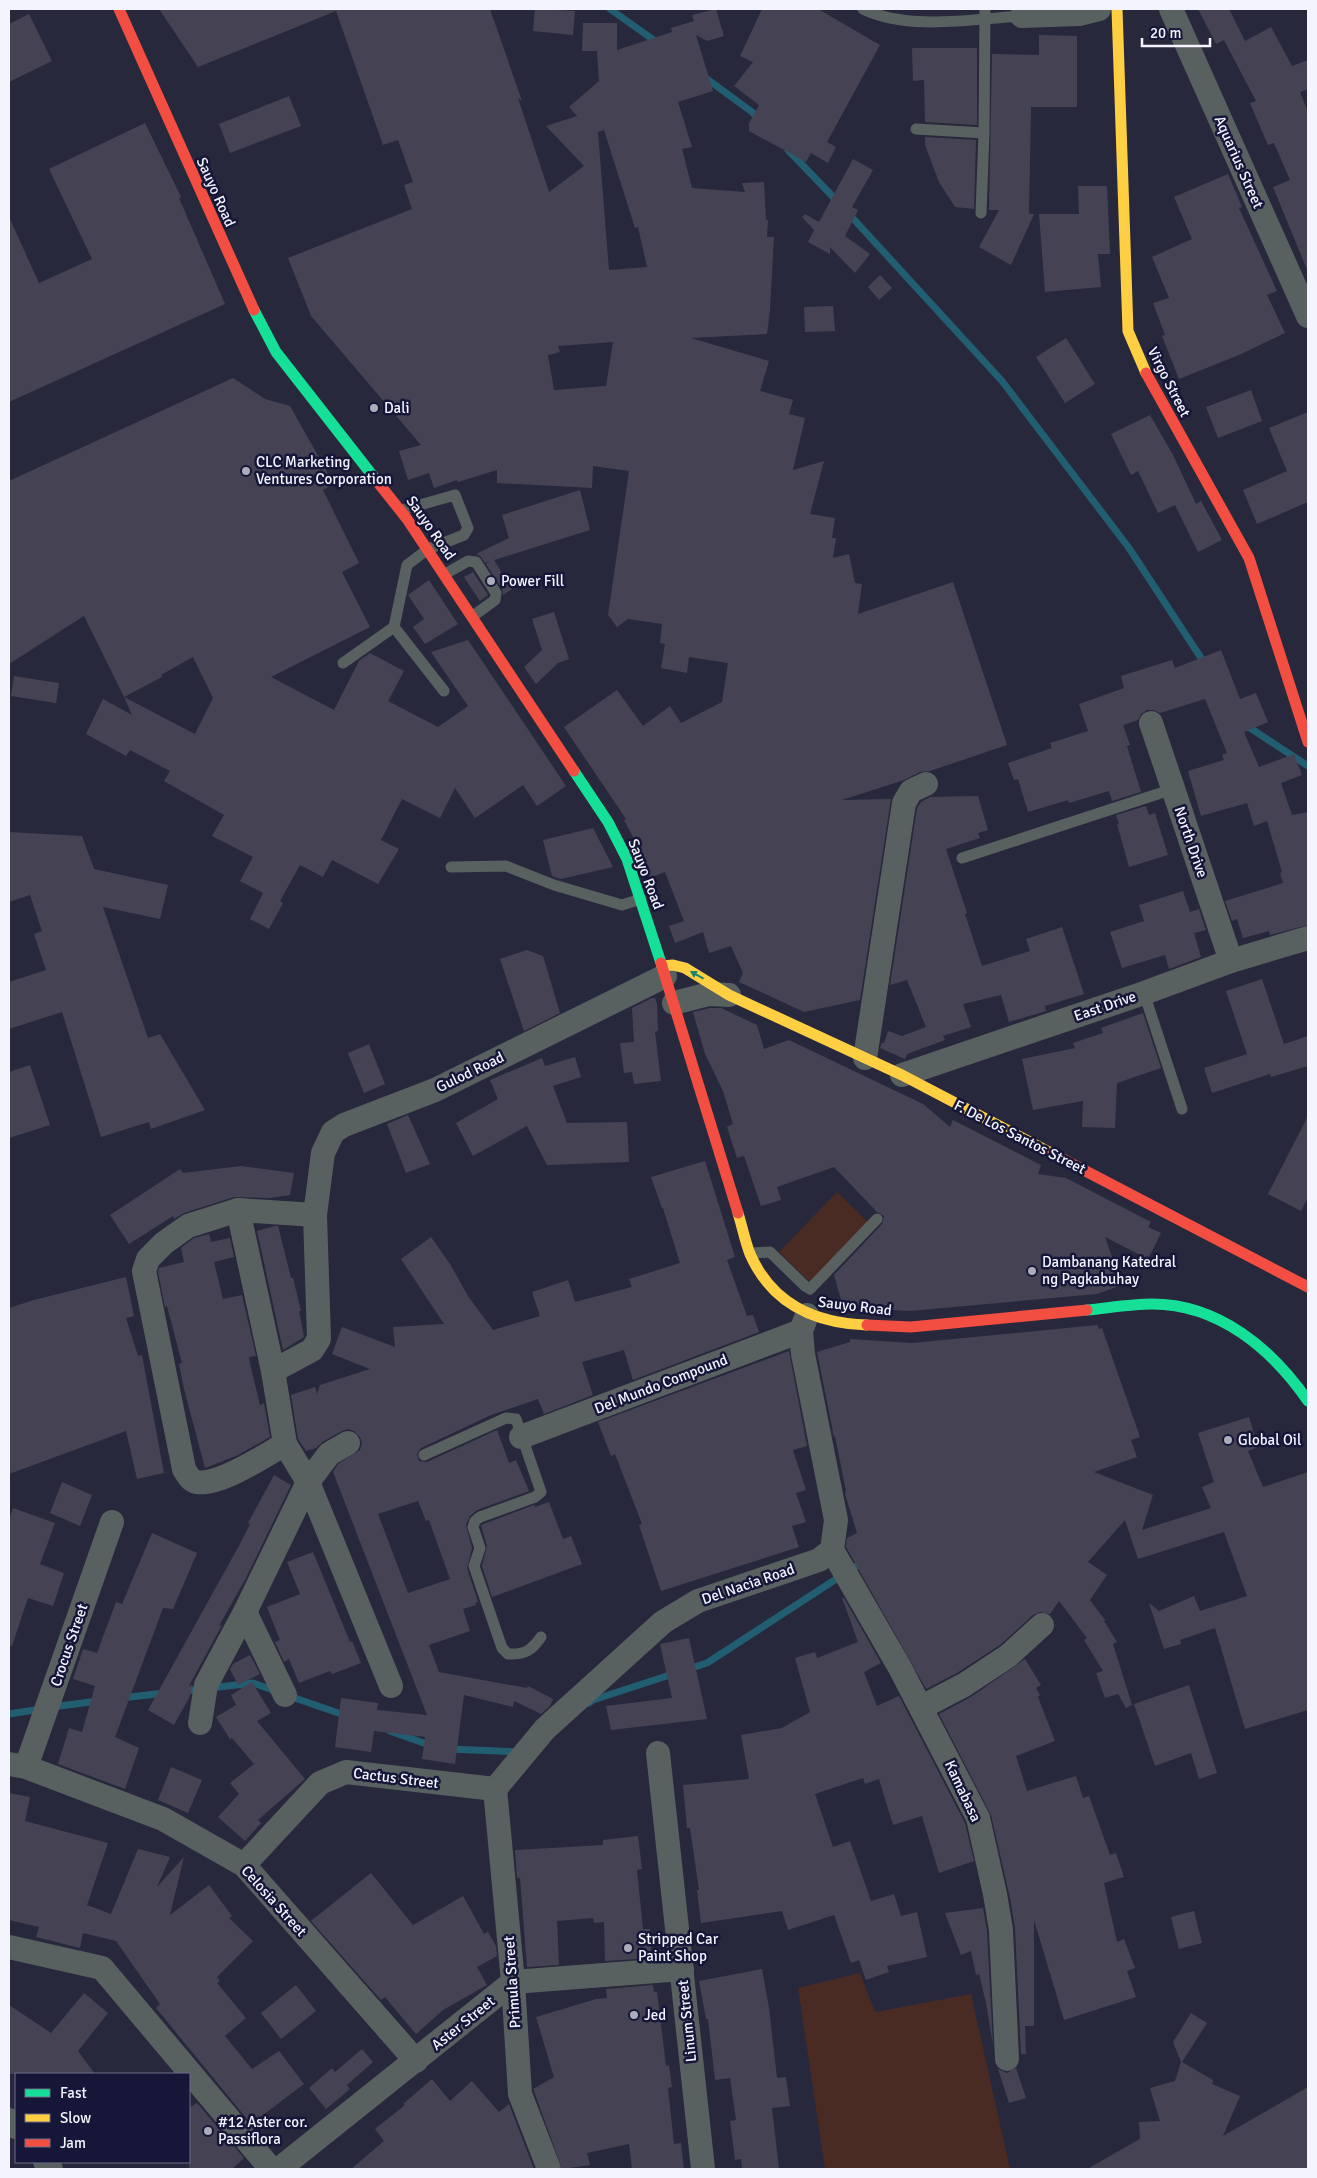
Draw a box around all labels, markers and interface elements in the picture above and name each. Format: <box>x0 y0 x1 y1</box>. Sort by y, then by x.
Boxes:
scale bar <box>1142 15 1210 47</box>
text: 20 m <box>1150 24 1181 42</box>
street label: Aquarius Street <box>1210 113 1268 211</box>
street label: Sauyo Road <box>193 154 239 230</box>
street label: Virgo Street <box>1144 344 1194 420</box>
place label: Dali <box>384 399 410 417</box>
marker: Dali <box>368 402 380 414</box>
place label: CLC Marketing Ventures Corporation <box>256 453 392 488</box>
marker: CLC Marketing Ventures Corporation <box>240 465 252 477</box>
street label: Sauyo Road <box>402 492 460 564</box>
place label: Power Fill <box>501 572 564 590</box>
marker: Power Fill <box>485 575 497 587</box>
street label: North Drive <box>1170 804 1212 880</box>
street label: Sauyo Road <box>624 836 668 912</box>
one-way arrow <box>690 971 705 979</box>
street label: East Drive <box>1072 987 1138 1025</box>
street label: Gulod Road <box>433 1048 507 1096</box>
street label: F. De Los Santos Street <box>951 1096 1089 1178</box>
place label: Dambanang Katedral ng Pagkabuhay <box>1042 1253 1176 1288</box>
marker: Dambanang Katedral ng Pagkabuhay <box>1026 1265 1038 1277</box>
street label: Sauyo Road <box>817 1293 893 1319</box>
street label: Del Mundo Compound <box>592 1350 730 1418</box>
place label: Global Oil <box>1238 1431 1301 1449</box>
marker: Global Oil <box>1222 1434 1234 1446</box>
street label: Del Nacia Road <box>699 1560 797 1608</box>
street label: Crocus Street <box>46 1601 92 1689</box>
street label: Kamabasa <box>941 1757 985 1825</box>
street label: Cactus Street <box>352 1764 440 1792</box>
street label: Celosia Street <box>237 1862 311 1940</box>
place label: Stripped Car Paint Shop <box>638 1930 719 1965</box>
street label: Primula Street <box>500 1935 524 2029</box>
marker: Stripped Car Paint Shop <box>622 1942 634 1954</box>
street label: Linum Street <box>674 1979 700 2063</box>
street label: Aster Street <box>428 1992 498 2054</box>
place label: Jed <box>644 2006 666 2024</box>
marker: Jed <box>628 2009 640 2021</box>
legend <box>15 2073 190 2163</box>
text: Fast <box>60 2084 87 2102</box>
text: Slow <box>60 2109 91 2127</box>
place label: #12 Aster cor. Passiflora <box>218 2113 308 2148</box>
marker: #12 Aster cor. Passiflora <box>202 2125 214 2137</box>
text: Jam <box>60 2134 86 2152</box>

